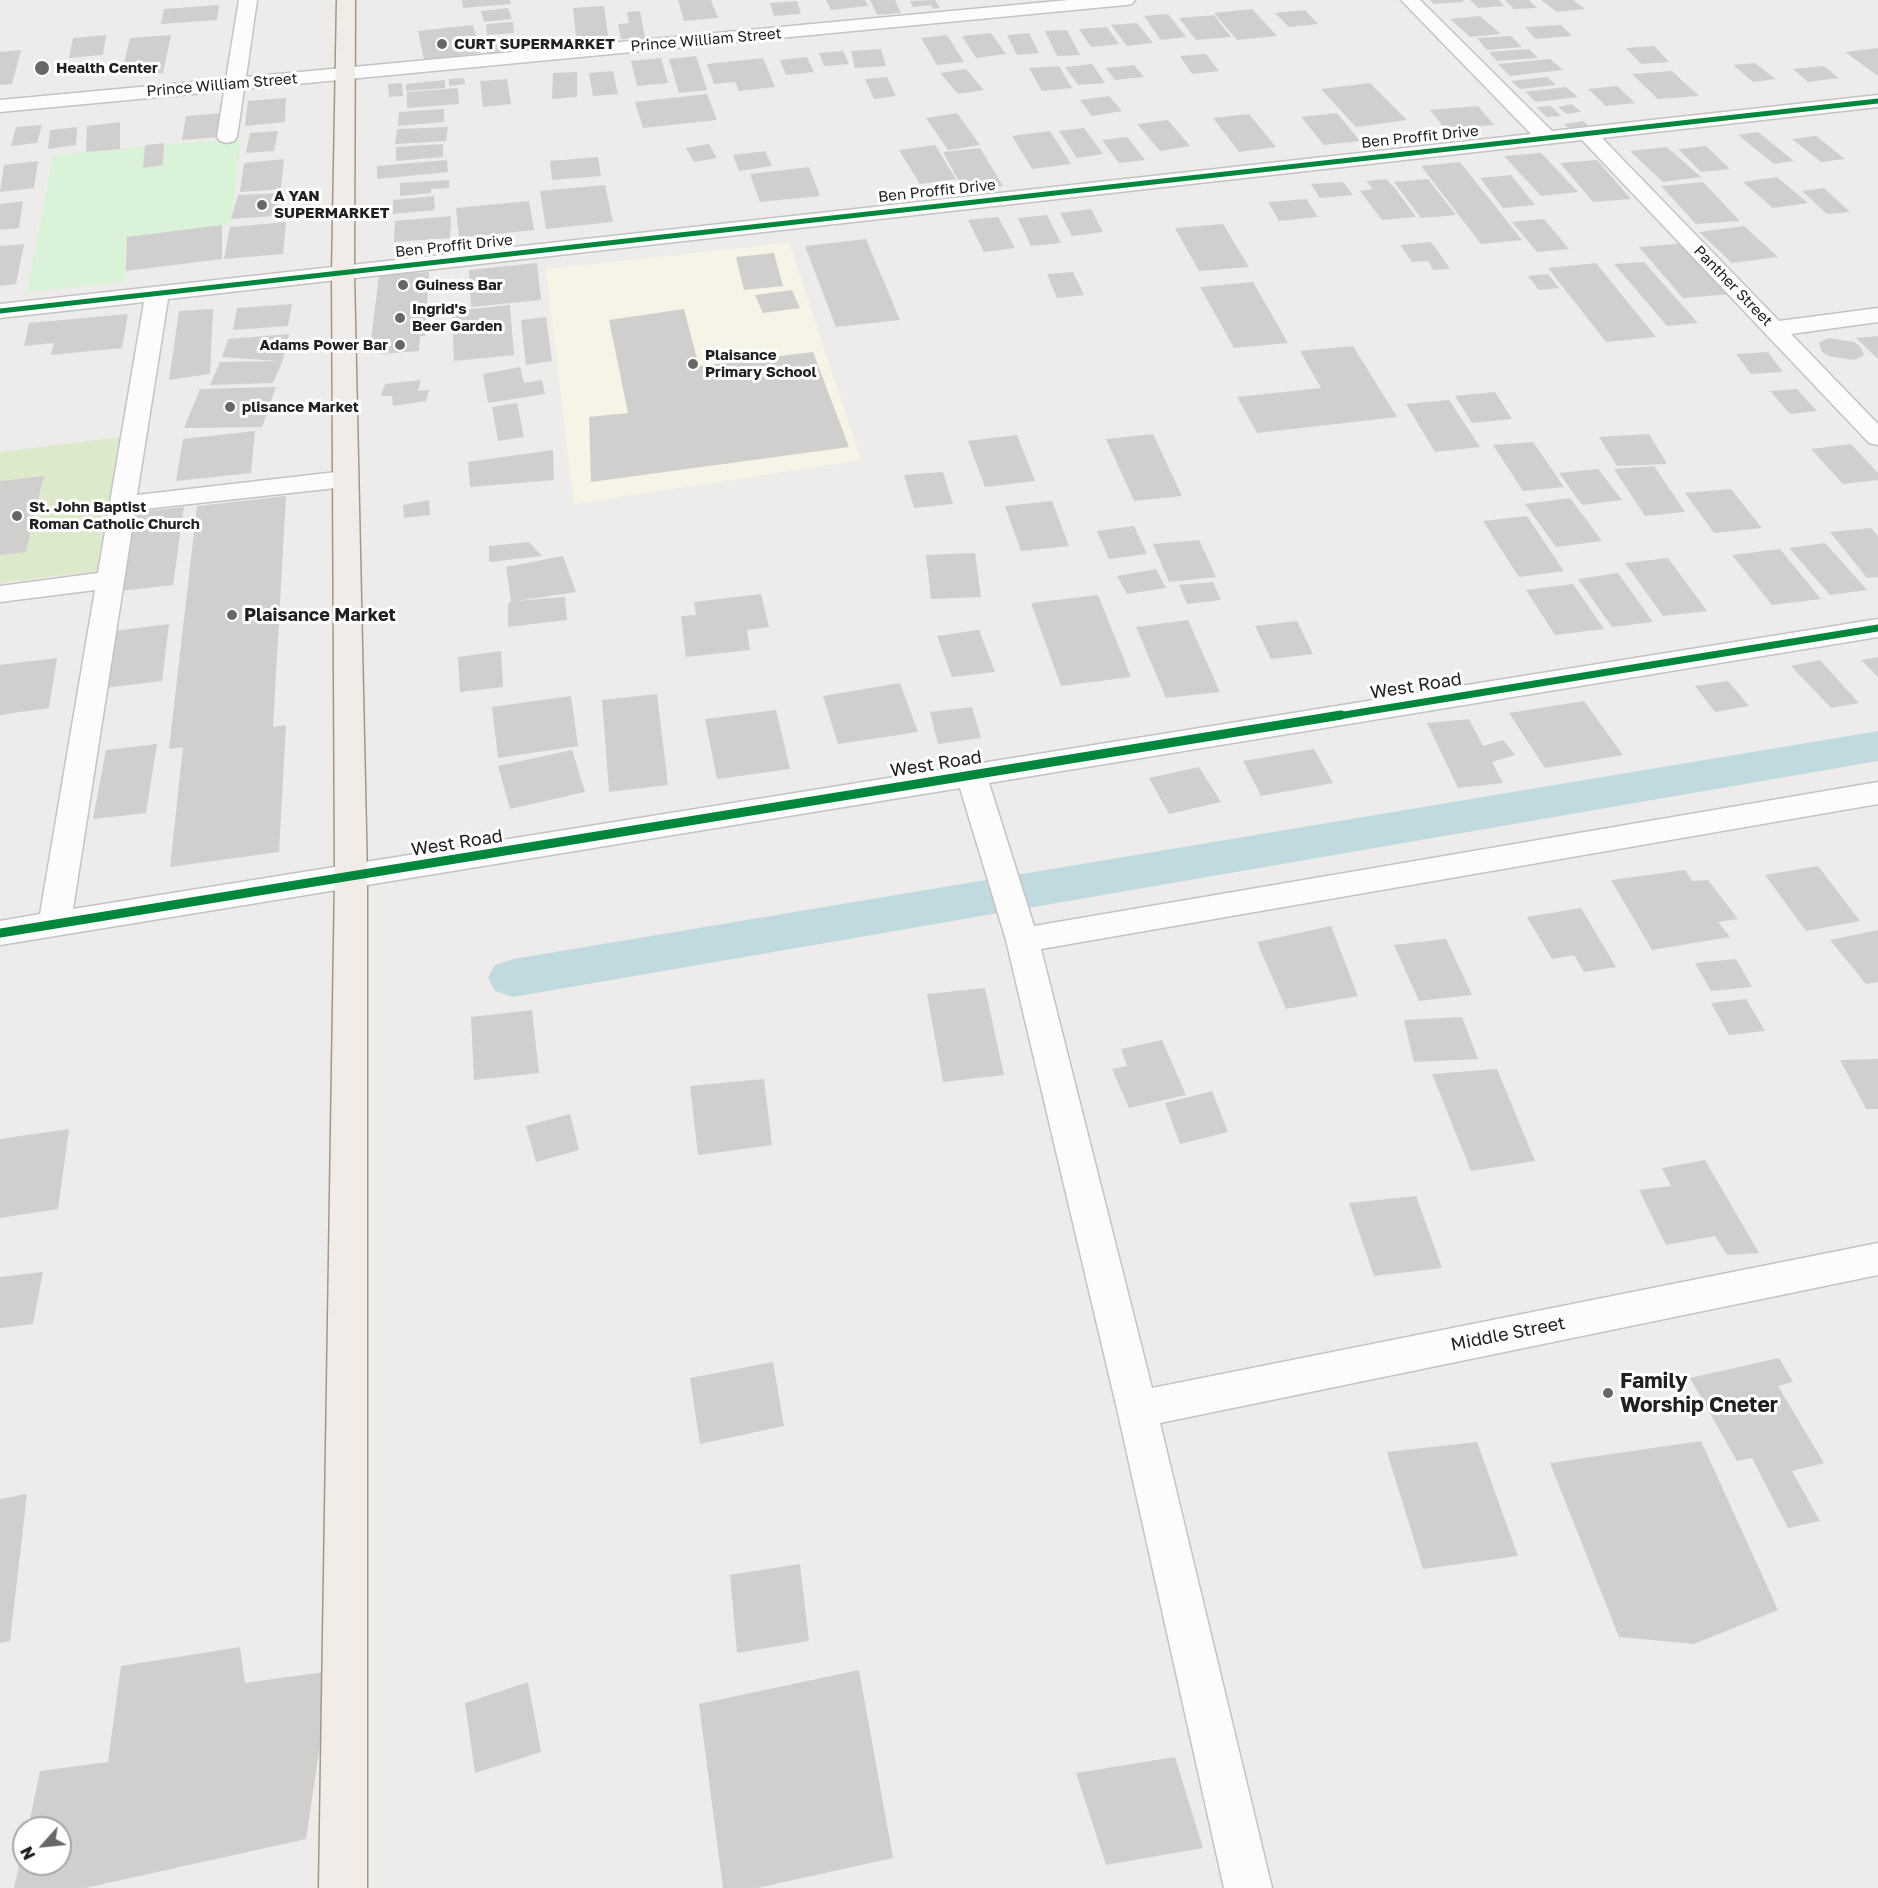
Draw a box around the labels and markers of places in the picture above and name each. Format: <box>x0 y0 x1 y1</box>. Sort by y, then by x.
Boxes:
place label: CURT SUPERMARKET <box>454 35 615 53</box>
marker: CURT SUPERMARKET <box>435 37 449 51</box>
marker: Health Center <box>33 59 51 77</box>
place label: Health Center <box>56 59 158 77</box>
place label: A YAN SUPERMARKET <box>274 187 390 222</box>
marker: A YAN SUPERMARKET <box>255 198 269 212</box>
place label: Guiness Bar <box>415 276 503 294</box>
marker: Guiness Bar <box>396 278 410 292</box>
place label: Ingrid's Beer Garden <box>412 300 502 335</box>
marker: Ingrid's Beer Garden <box>393 311 407 325</box>
place label: Adams Power Bar <box>260 336 388 354</box>
marker: Adams Power Bar <box>393 338 407 352</box>
place label: Plaisance Primary School <box>705 346 817 381</box>
marker: Plaisance Primary School <box>686 357 700 371</box>
place label: plisance Market <box>242 398 359 416</box>
marker: plisance Market <box>223 400 237 414</box>
place label: St. John Baptist Roman Catholic Church <box>29 498 200 533</box>
marker: St. John Baptist Roman Catholic Church <box>10 509 24 523</box>
place label: Plaisance Market <box>244 604 396 626</box>
marker: Plaisance Market <box>225 608 239 622</box>
place label: Family Worship Cneter <box>1620 1368 1778 1418</box>
marker: Family Worship Cneter <box>1601 1386 1615 1400</box>

